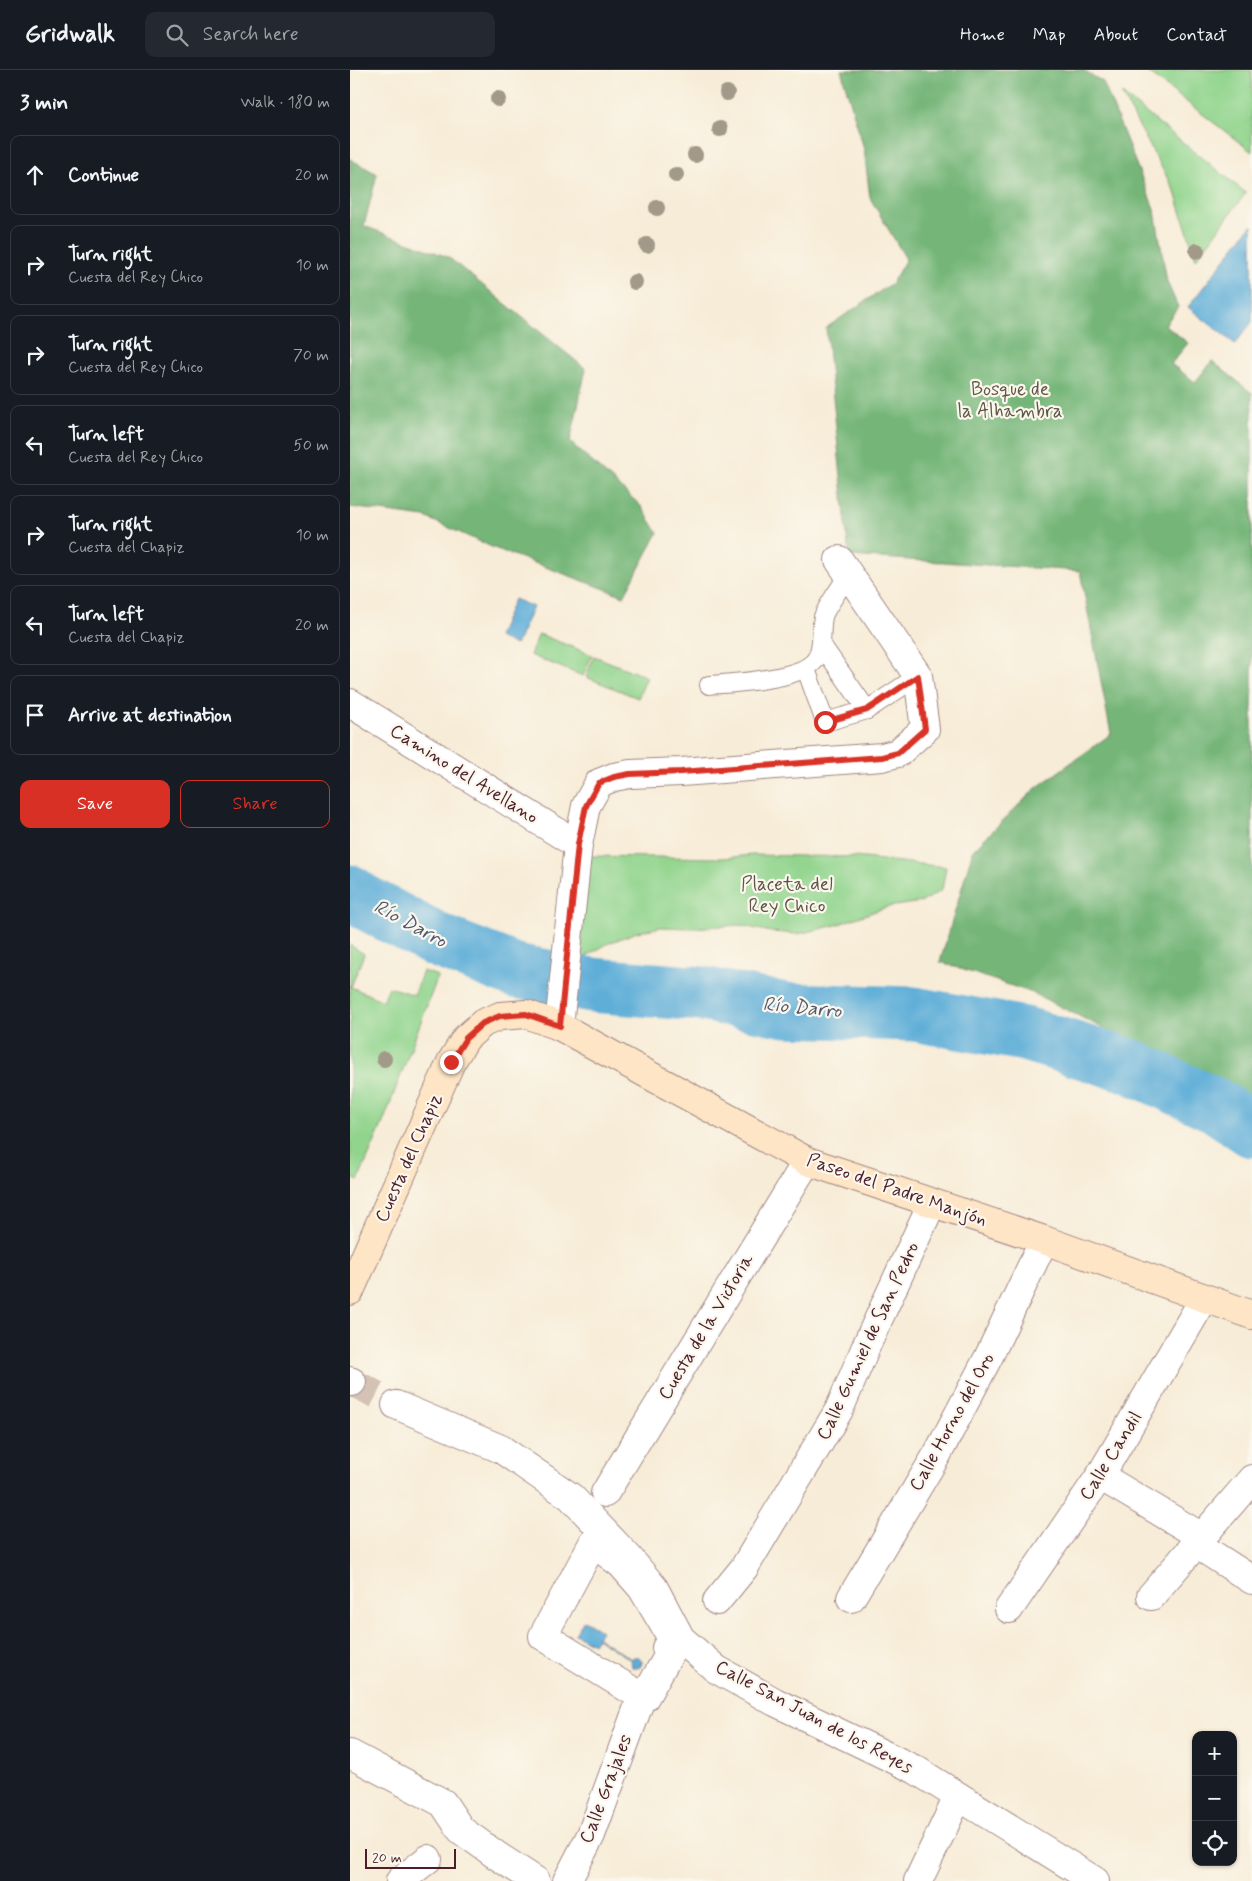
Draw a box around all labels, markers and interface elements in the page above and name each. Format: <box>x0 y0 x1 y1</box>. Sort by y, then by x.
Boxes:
search box <box>145 12 495 57</box>
text: Gridwalk <box>25 19 115 50</box>
icon: search <box>163 21 191 49</box>
text: Search here <box>203 22 298 47</box>
text: Home <box>960 23 1005 47</box>
text: Map <box>1033 23 1066 47</box>
text: About <box>1094 23 1138 47</box>
text: Contact <box>1166 23 1227 47</box>
text: 3 min <box>20 89 68 117</box>
text: Walk · 180 m <box>241 92 330 113</box>
icon: ahead <box>21 161 49 189</box>
text: Continue <box>68 163 139 188</box>
text: 20 m <box>295 165 329 186</box>
text: Turn right <box>68 242 152 267</box>
icon: right <box>21 251 49 279</box>
text: 10 m <box>296 255 329 276</box>
text: Cuesta del Rey Chico <box>68 267 203 288</box>
text: Turn right <box>68 332 152 357</box>
icon: right <box>21 341 49 369</box>
text: 70 m <box>293 345 329 366</box>
text: Cuesta del Rey Chico <box>68 357 203 378</box>
park label: Bosque de la Alhambra <box>957 377 1063 424</box>
text: Turn left <box>68 422 144 447</box>
icon: left <box>21 431 49 459</box>
text: 50 m <box>293 435 329 456</box>
text: Cuesta del Rey Chico <box>68 447 203 468</box>
text: Turn right <box>68 512 152 537</box>
icon: right <box>21 521 49 549</box>
text: 10 m <box>296 525 329 546</box>
text: Cuesta del Chapiz <box>68 537 185 558</box>
text: Turn left <box>68 602 144 627</box>
icon: left <box>21 611 49 639</box>
text: 20 m <box>295 615 329 636</box>
text: Cuesta del Chapiz <box>68 627 185 648</box>
icon: arrive <box>21 701 49 729</box>
text: Arrive at destination <box>68 703 232 728</box>
route start <box>814 711 837 734</box>
street label: Camino del Avellano <box>385 718 543 830</box>
button: Save <box>20 780 170 828</box>
button: Share <box>180 780 330 828</box>
park label: Placeta del Rey Chico <box>741 872 833 919</box>
water label: Río Darro <box>369 894 452 955</box>
water label: Río Darro <box>762 991 844 1025</box>
route end <box>440 1051 463 1074</box>
street label: Cuesta del Chapiz <box>369 1089 449 1226</box>
street label: Paseo del Padre Manjón <box>803 1147 990 1234</box>
street label: Calle Gumiel de San Pedro <box>811 1238 925 1444</box>
street label: Cuesta de la Victoria <box>653 1249 760 1405</box>
street label: Calle Horno del Oro <box>904 1348 1000 1496</box>
street label: Calle Candil <box>1074 1407 1148 1505</box>
street label: Calle San Juan de los Reyes <box>711 1654 918 1780</box>
street label: Calle Grajales <box>574 1731 639 1847</box>
map controls <box>1192 1731 1237 1866</box>
button: + <box>1192 1731 1237 1776</box>
button: − <box>1192 1776 1237 1821</box>
button: locate <box>1192 1821 1237 1866</box>
scale bar <box>365 1846 456 1869</box>
text: 20 m <box>372 1849 402 1867</box>

